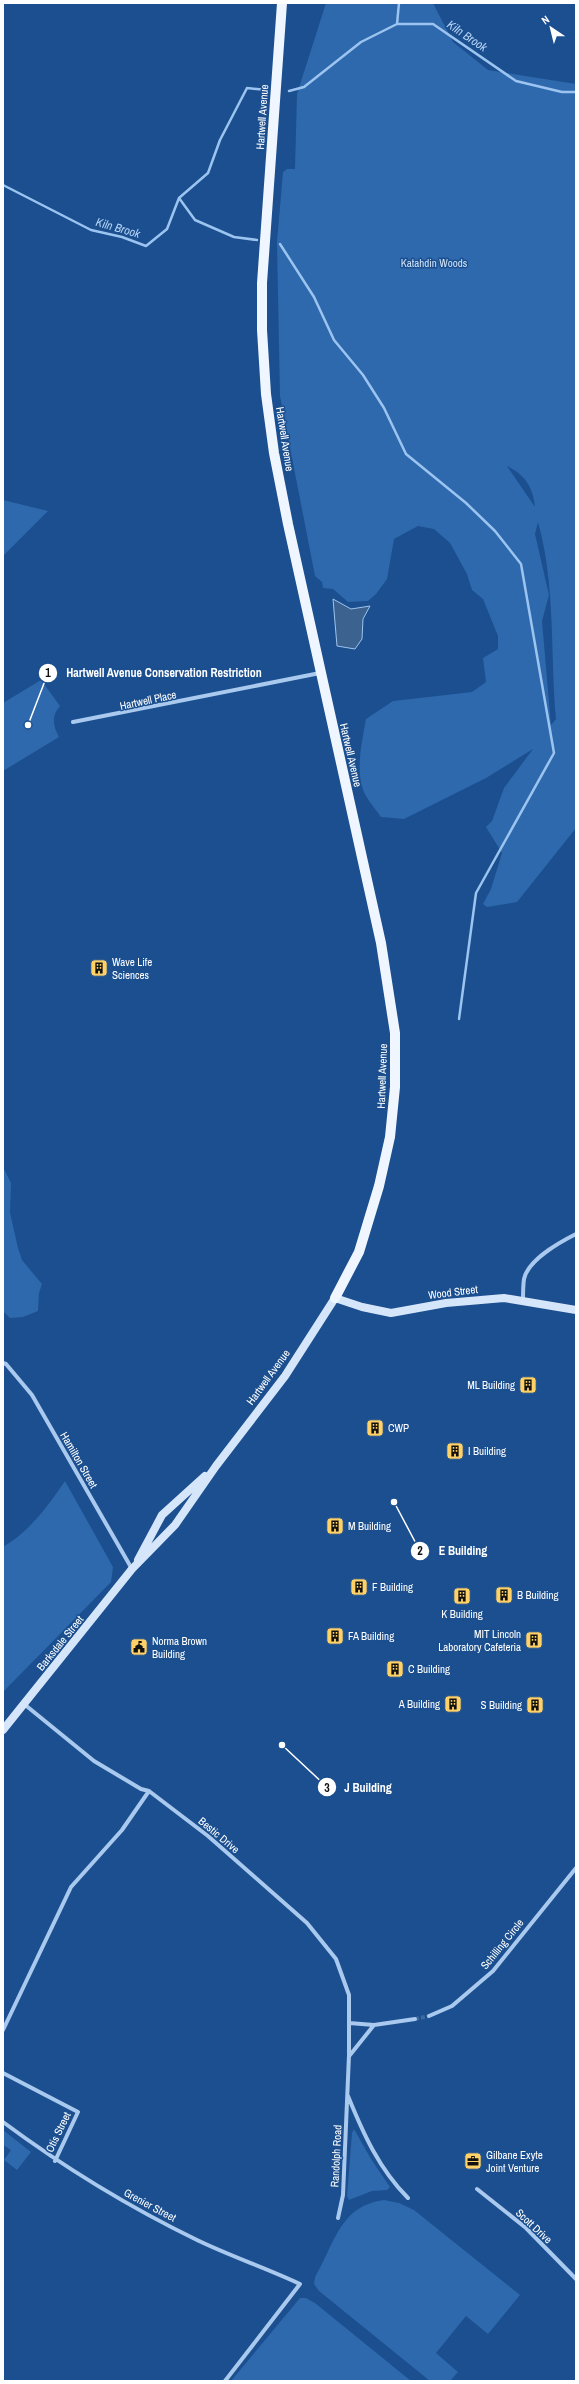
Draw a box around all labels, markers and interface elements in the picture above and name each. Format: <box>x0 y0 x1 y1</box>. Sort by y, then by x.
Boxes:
north arrow <box>531 8 571 48</box>
text: N <box>539 12 552 27</box>
water label: Kiln Brook <box>444 17 491 56</box>
street label: Hartwell Avenue <box>253 84 271 150</box>
water label: Kiln Brook <box>94 214 143 242</box>
park label: Katahdin Woods <box>401 256 468 270</box>
street label: Hartwell Avenue <box>273 406 297 472</box>
callout: Hartwell Avenue Conservation Restriction <box>38 661 270 685</box>
text: 1 <box>45 665 51 681</box>
text: Hartwell Avenue Conservation Restriction <box>66 665 262 681</box>
street label: Hartwell Place <box>118 687 178 713</box>
street label: Hartwell Avenue <box>337 722 365 788</box>
place label: Wave Life Sciences <box>112 955 152 982</box>
building icon: Wave Life Sciences <box>89 958 109 978</box>
street label: Hartwell Avenue <box>374 1043 390 1109</box>
street label: Wood Street <box>427 1282 479 1302</box>
street label: Hartwell Avenue <box>243 1347 293 1407</box>
building icon: ML Building <box>518 1375 538 1395</box>
place label: ML Building <box>467 1378 515 1392</box>
building icon: CWP <box>365 1418 385 1438</box>
place label: CWP <box>388 1421 409 1435</box>
street label: Hamilton Street <box>57 1429 101 1491</box>
building icon: I Building <box>445 1441 465 1461</box>
place label: I Building <box>468 1444 506 1458</box>
building icon: M Building <box>325 1516 345 1536</box>
place label: M Building <box>348 1519 391 1533</box>
callout: E Building <box>410 1539 495 1563</box>
text: 2 <box>417 1543 423 1559</box>
text: E Building <box>439 1543 487 1559</box>
building icon: F Building <box>349 1577 369 1597</box>
place label: F Building <box>372 1580 413 1594</box>
building icon: B Building <box>494 1585 514 1605</box>
building icon: K Building <box>452 1586 472 1606</box>
place label: B Building <box>517 1588 559 1602</box>
place label: K Building <box>441 1607 483 1621</box>
street label: Barksdale Street <box>34 1612 87 1673</box>
building icon: FA Building <box>325 1626 345 1646</box>
place label: MIT Lincoln Laboratory Cafeteria <box>438 1627 521 1654</box>
place label: FA Building <box>348 1629 394 1643</box>
building icon: MIT Lincoln Laboratory Cafeteria <box>524 1630 544 1650</box>
place label: Norma Brown Building <box>152 1634 207 1661</box>
public building icon: Norma Brown Building <box>129 1637 149 1657</box>
building icon: C Building <box>385 1659 405 1679</box>
place label: C Building <box>408 1662 450 1676</box>
building icon: A Building <box>443 1694 463 1714</box>
building icon: S Building <box>525 1695 545 1715</box>
place label: A Building <box>398 1697 440 1711</box>
place label: S Building <box>480 1698 522 1712</box>
callout: J Building <box>317 1775 400 1799</box>
text: 3 <box>324 1780 330 1796</box>
text: J Building <box>344 1780 392 1796</box>
street label: Bestic Drive <box>196 1814 242 1856</box>
street label: Schilling Circle <box>477 1916 527 1972</box>
street label: Otis Street <box>42 2109 74 2154</box>
street label: Randolph Road <box>327 2124 345 2188</box>
place label: Gilbane Exyte Joint Venture <box>486 2148 543 2175</box>
office icon: Gilbane Exyte Joint Venture <box>463 2151 483 2171</box>
street label: Grenier Street <box>121 2185 179 2225</box>
street label: Scott Drive <box>513 2206 555 2246</box>

